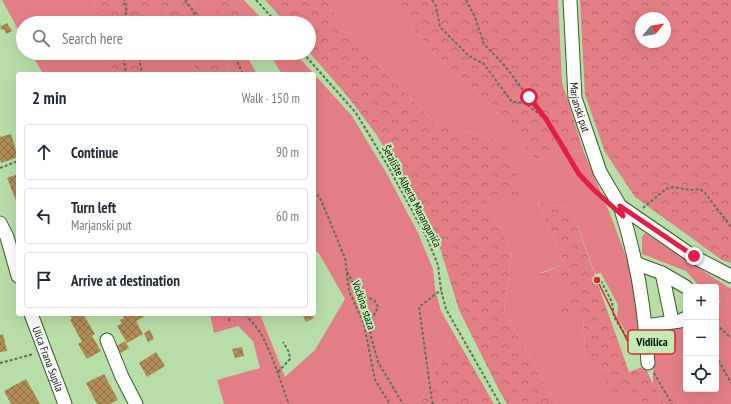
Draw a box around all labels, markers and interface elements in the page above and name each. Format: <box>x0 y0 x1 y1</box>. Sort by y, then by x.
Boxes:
north arrow <box>635 12 671 48</box>
search box <box>16 16 316 60</box>
icon: search <box>30 27 52 49</box>
text: Search here <box>62 29 123 48</box>
street label: Marjanski put <box>567 82 593 134</box>
text: 2 min <box>32 87 66 109</box>
route start <box>520 88 538 106</box>
text: Walk · 150 m <box>242 90 300 107</box>
icon: ahead <box>33 141 55 163</box>
text: Continue <box>71 143 118 162</box>
street label: Šetalište Alberta Marangunića <box>379 143 445 249</box>
text: 90 m <box>276 144 299 161</box>
text: Turn left <box>71 198 116 217</box>
icon: left <box>33 205 55 227</box>
text: 60 m <box>276 208 299 225</box>
text: Marjanski put <box>71 217 132 234</box>
route end <box>685 247 703 265</box>
icon: arrive <box>33 269 55 291</box>
text: Arrive at destination <box>71 271 180 290</box>
street label: Voćkina staza <box>349 278 379 331</box>
map controls <box>683 284 719 392</box>
button: + <box>683 284 719 320</box>
button: − <box>683 320 719 356</box>
street label: Ulica Frana Supila <box>29 324 67 393</box>
callout: Vidilica <box>628 330 675 354</box>
text: Vidilica <box>635 334 668 349</box>
button: locate <box>683 356 719 392</box>

